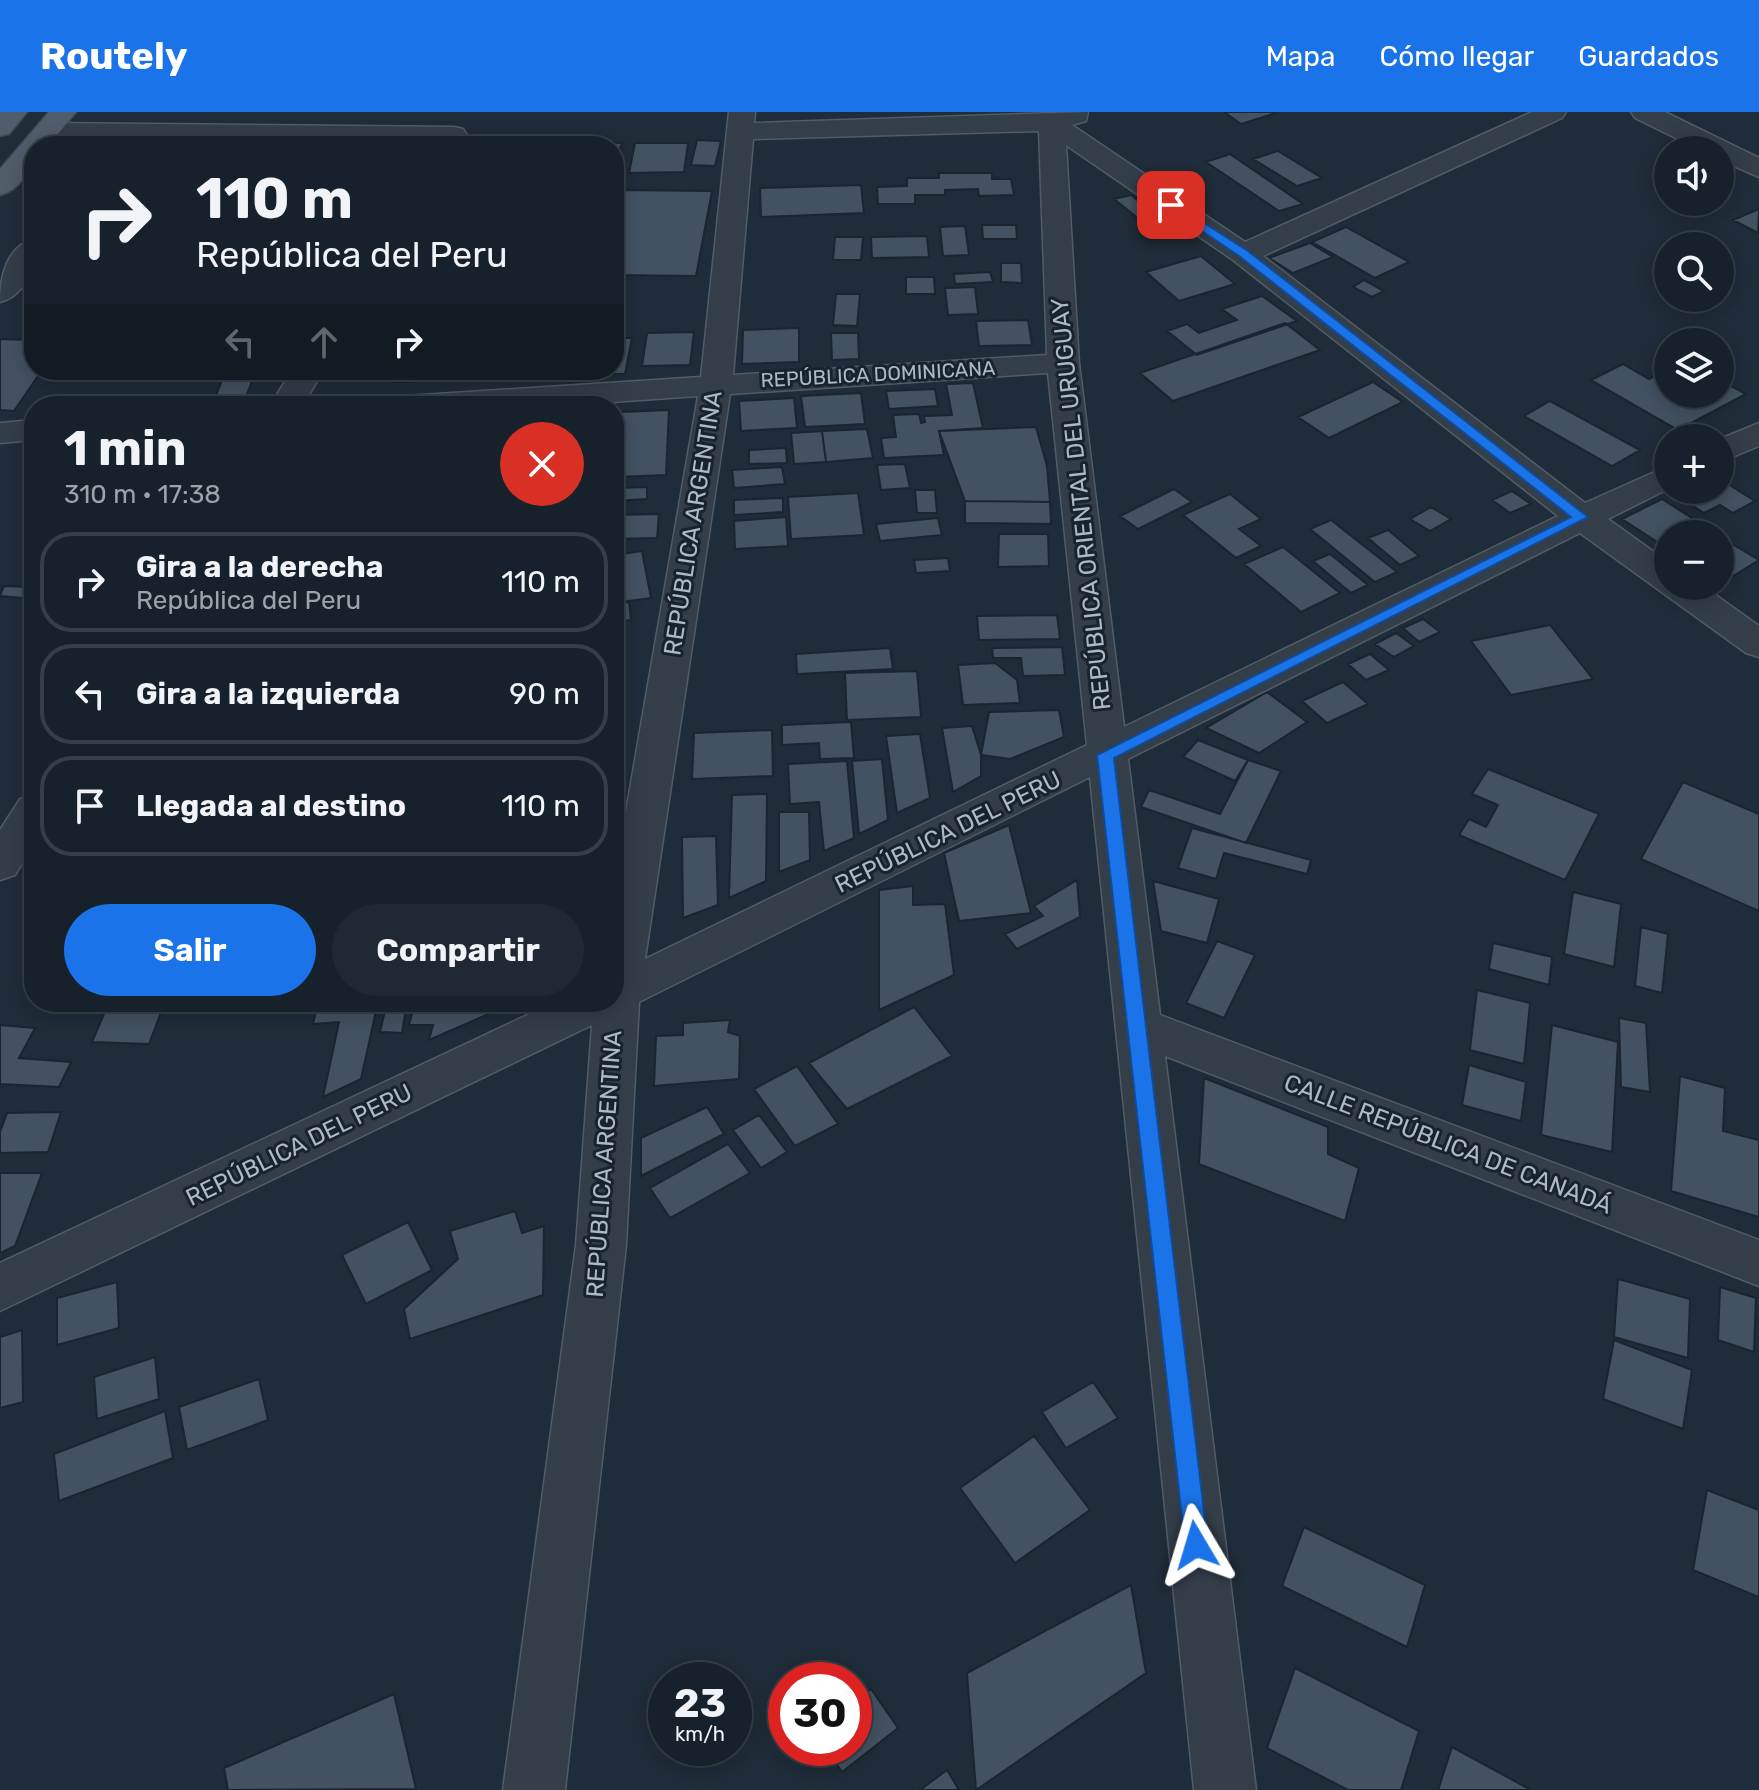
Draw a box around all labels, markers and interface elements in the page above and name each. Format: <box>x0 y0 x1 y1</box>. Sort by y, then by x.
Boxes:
text: Routely <box>40 33 187 79</box>
text: Mapa <box>1266 40 1335 73</box>
text: Cómo llegar <box>1379 40 1534 73</box>
text: Guardados <box>1578 40 1719 73</box>
map controls <box>1654 136 1734 600</box>
button: sound <box>1654 136 1734 216</box>
text: 110 m <box>196 166 353 232</box>
icon: right <box>64 168 168 272</box>
pin <box>1137 171 1205 239</box>
icon: arrive <box>1149 183 1193 227</box>
button: search <box>1654 232 1734 312</box>
text: República del Peru <box>196 233 508 276</box>
street label: REPÚBLICA ORIENTAL DEL URUGUAY <box>1045 296 1117 712</box>
icon: left <box>218 320 262 364</box>
icon: ahead <box>302 320 346 364</box>
icon: right <box>386 320 430 364</box>
button: layers <box>1654 328 1734 408</box>
street label: REPÚBLICA DOMINICANA <box>760 356 996 392</box>
street label: REPÚBLICA ARGENTINA <box>658 389 728 657</box>
text: 1 min <box>64 420 187 477</box>
button: close <box>500 422 584 506</box>
button: + <box>1654 424 1734 504</box>
text: 310 m · 17:38 <box>64 479 221 510</box>
button: − <box>1654 520 1734 600</box>
text: Gira a la derecha <box>136 549 383 585</box>
icon: right <box>68 560 112 604</box>
text: 110 m <box>501 564 580 600</box>
text: República del Peru <box>136 585 361 616</box>
icon: left <box>68 672 112 716</box>
text: Gira a la izquierda <box>136 676 400 712</box>
text: 90 m <box>509 676 580 712</box>
street label: REPÚBLICA DEL PERU <box>830 765 1066 899</box>
icon: arrive <box>68 784 112 828</box>
text: Llegada al destino <box>136 788 406 824</box>
text: 110 m <box>501 788 580 824</box>
button: Salir <box>64 904 316 996</box>
button: Compartir <box>332 904 584 996</box>
street label: REPÚBLICA ARGENTINA <box>581 1030 627 1298</box>
street label: CALLE REPÚBLICA DE CANADÁ <box>1280 1068 1616 1220</box>
street label: REPÚBLICA DEL PERU <box>181 1078 417 1212</box>
position arrow <box>1154 1503 1238 1587</box>
speed limit sign: 30 <box>768 1662 872 1766</box>
text: 23 <box>674 1680 726 1727</box>
text: km/h <box>675 1722 725 1746</box>

